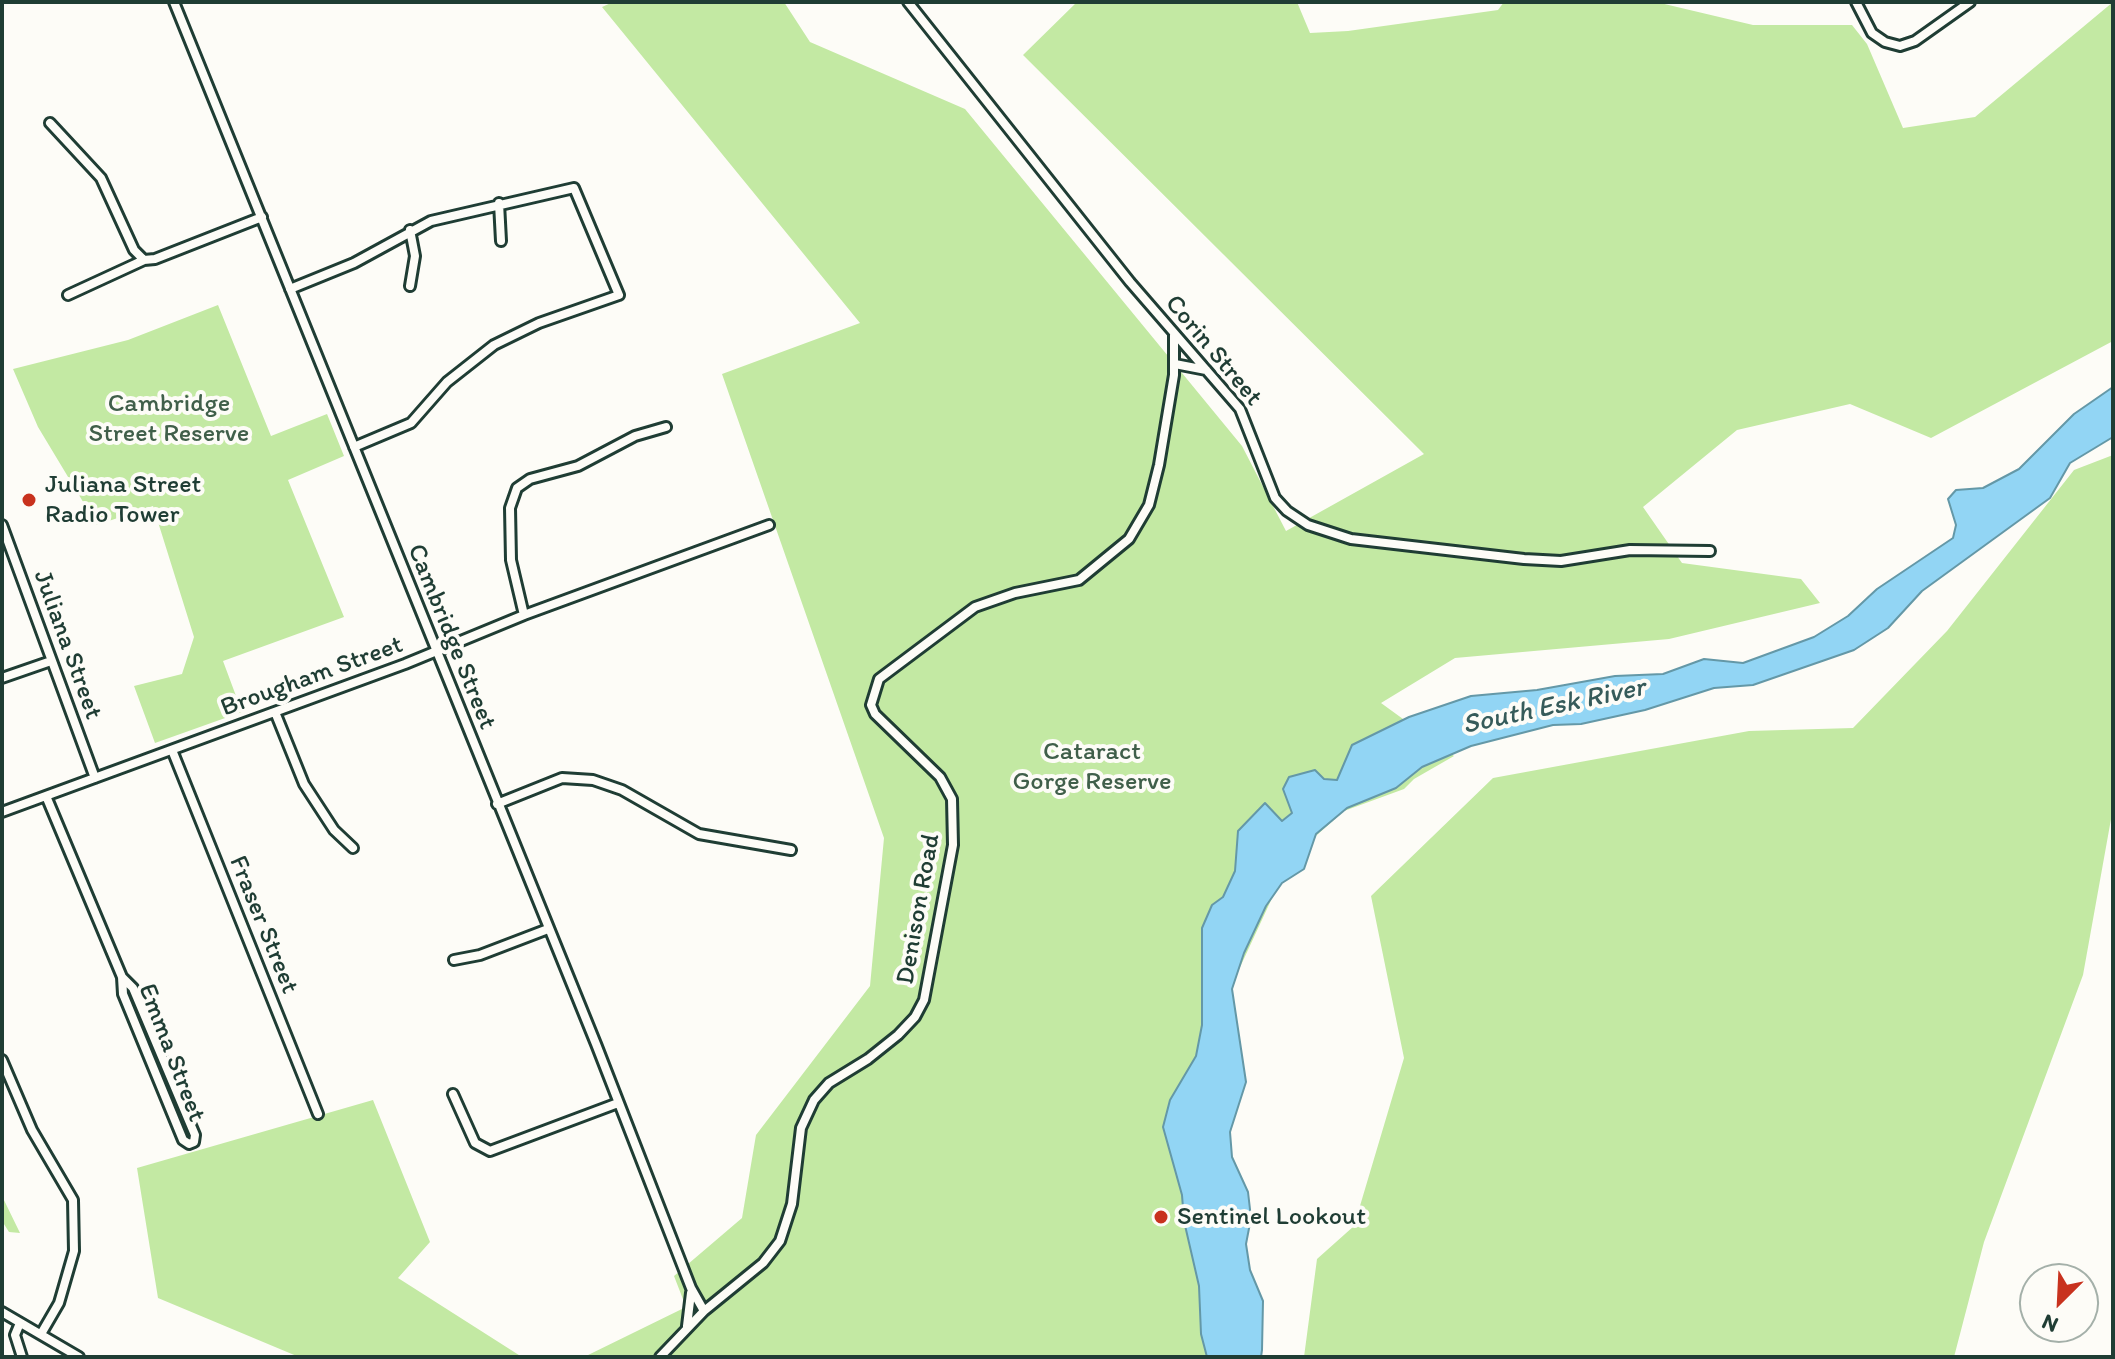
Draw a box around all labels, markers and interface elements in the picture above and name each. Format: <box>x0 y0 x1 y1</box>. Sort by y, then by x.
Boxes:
street label: Corin Street <box>1158 289 1268 413</box>
park label: Cambridge Street Reserve <box>89 388 249 450</box>
place label: Juliana Street Radio Tower <box>45 469 201 530</box>
marker: Juliana Street Radio Tower <box>20 491 38 509</box>
street label: Cambridge Street <box>400 540 502 734</box>
street label: Juliana Street <box>26 566 108 724</box>
street label: Brougham Street <box>217 630 407 724</box>
water label: South Esk River <box>1460 671 1648 743</box>
park label: Cataract Gorge Reserve <box>1012 736 1172 798</box>
street label: Denison Road <box>890 831 948 987</box>
street label: Fraser Street <box>221 852 305 998</box>
street label: Emma Street <box>130 980 212 1126</box>
place label: Sentinel Lookout <box>1177 1201 1366 1233</box>
marker: Sentinel Lookout <box>1152 1208 1170 1226</box>
north arrow <box>2019 1263 2099 1343</box>
text: N <box>2038 1308 2062 1339</box>

